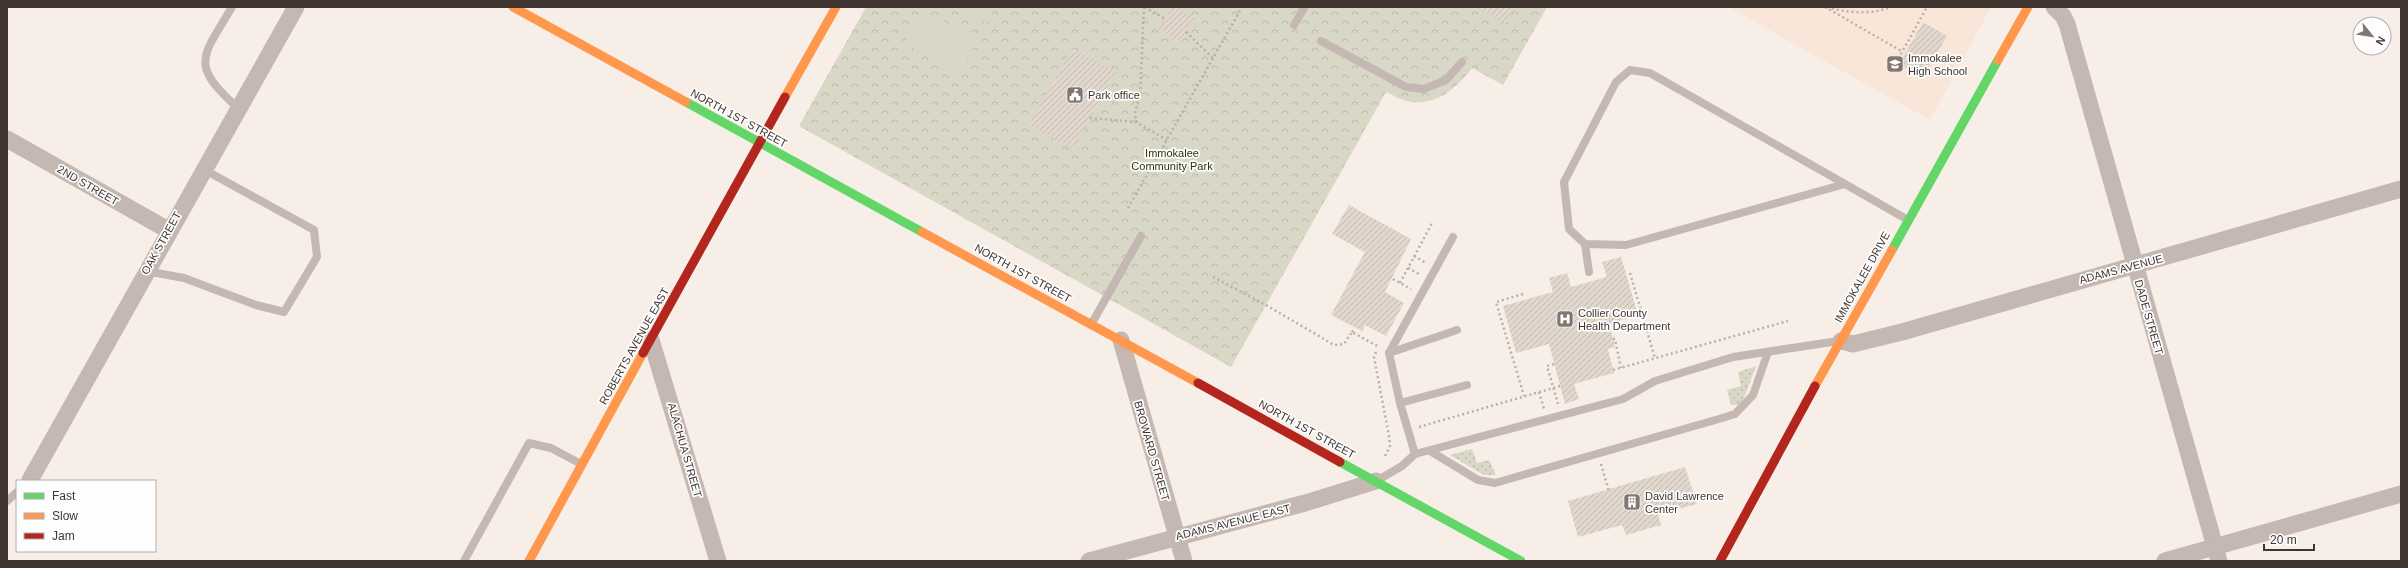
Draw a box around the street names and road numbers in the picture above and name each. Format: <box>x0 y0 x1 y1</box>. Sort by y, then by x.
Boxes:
street label: NORTH 1ST STREET <box>689 86 790 150</box>
street label: 2ND STREET <box>55 163 121 207</box>
street label: OAK STREET <box>139 209 183 276</box>
street label: IMMOKALEE DRIVE <box>1832 229 1892 325</box>
street label: NORTH 1ST STREET <box>973 241 1074 305</box>
street label: ADAMS AVENUE <box>2078 252 2164 286</box>
street label: DADE STREET <box>2133 278 2165 356</box>
street label: ROBERTS AVENUE EAST <box>597 285 671 406</box>
street label: NORTH 1ST STREET <box>1257 397 1358 461</box>
street label: BROWARD STREET <box>1132 400 1172 503</box>
street label: ALACHUA STREET <box>666 401 704 499</box>
street label: ADAMS AVENUE EAST <box>1174 502 1292 542</box>

